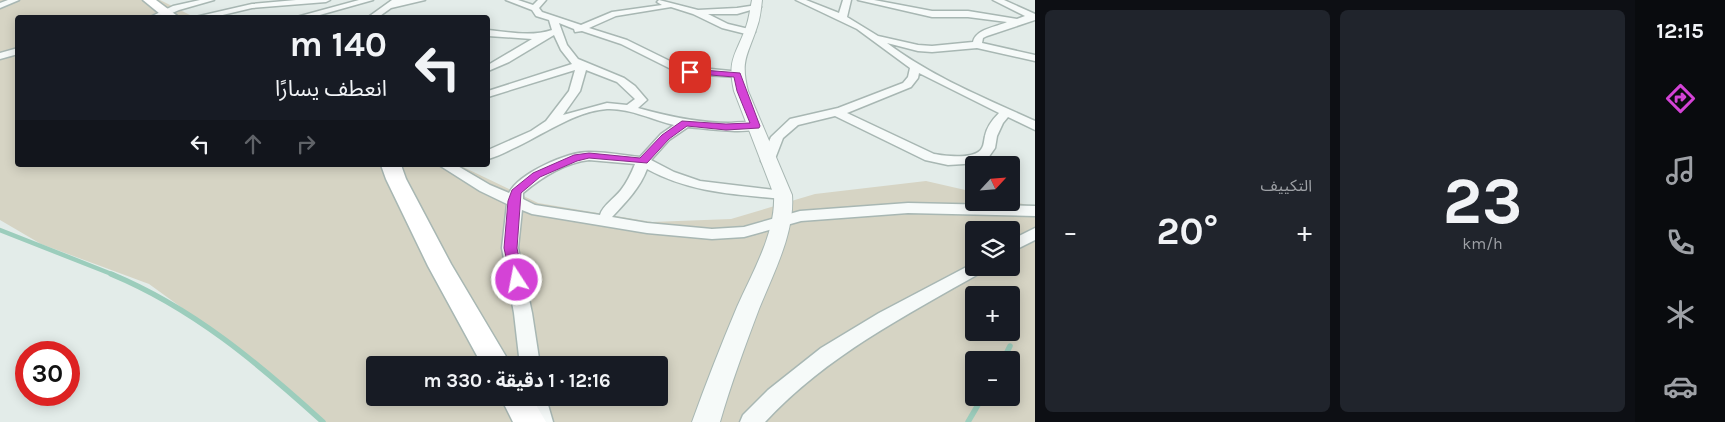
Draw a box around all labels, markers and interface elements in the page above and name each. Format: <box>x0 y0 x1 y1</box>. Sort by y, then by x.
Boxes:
text: 12:15 <box>1656 18 1704 44</box>
text: 140 m <box>289 24 387 65</box>
icon: left <box>405 35 470 100</box>
pin <box>669 51 711 93</box>
icon: arrive <box>676 58 704 86</box>
text: انعطف يسارًا <box>275 76 387 102</box>
icon: directions <box>1663 81 1698 116</box>
icon: left <box>186 130 214 158</box>
icon: ahead <box>239 130 267 158</box>
icon: right <box>292 130 320 158</box>
icon: music <box>1663 153 1698 188</box>
north arrow <box>965 156 1020 211</box>
map controls <box>965 156 1020 406</box>
text: 23 <box>1443 163 1522 239</box>
text: التكييف <box>1260 176 1312 195</box>
text: 20° <box>1157 209 1218 254</box>
text: − <box>1063 215 1078 248</box>
text: + <box>1297 215 1312 248</box>
button: layers <box>965 221 1020 276</box>
icon: phone <box>1663 225 1698 260</box>
text: km/h <box>1462 234 1503 253</box>
position arrow <box>490 253 542 305</box>
button: + <box>965 286 1020 341</box>
icon: climate <box>1663 297 1698 332</box>
speed limit sign: 30 <box>15 341 80 406</box>
button: − <box>965 351 1020 406</box>
icon: car <box>1663 369 1698 404</box>
text: 12:16 · 1 دقيقة · 330 m <box>424 370 611 392</box>

